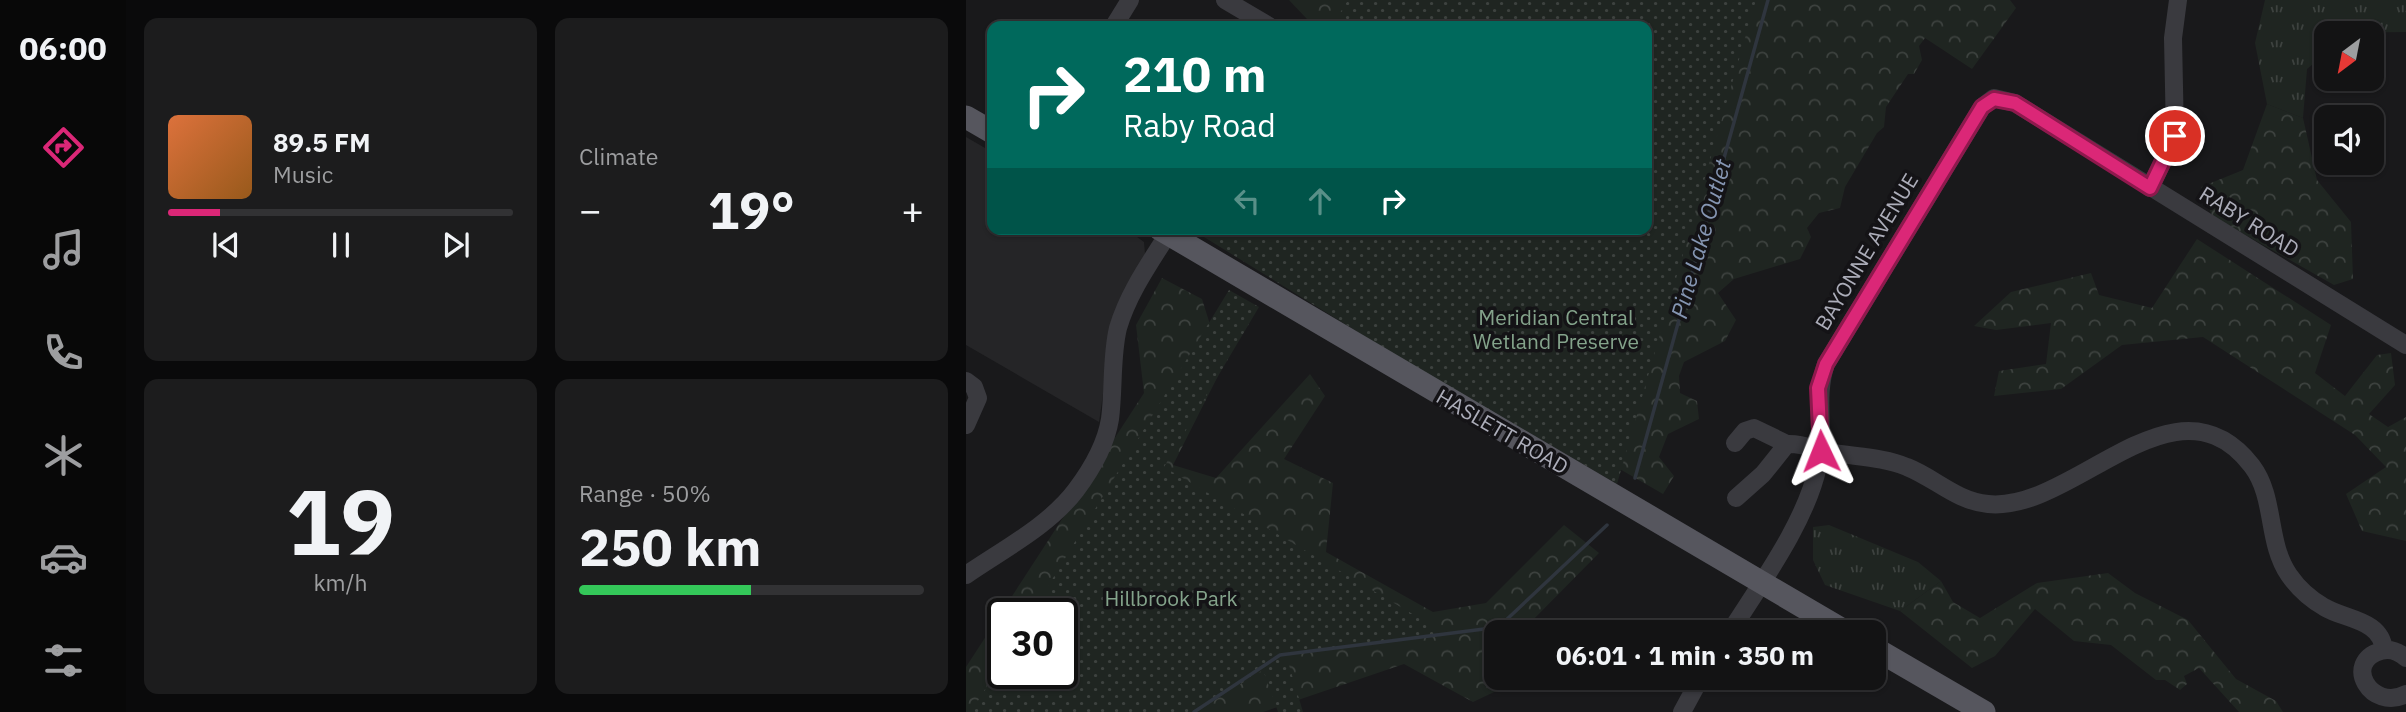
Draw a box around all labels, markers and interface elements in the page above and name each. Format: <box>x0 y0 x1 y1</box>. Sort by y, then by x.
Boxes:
north arrow <box>2314 21 2384 91</box>
map controls <box>2314 21 2384 175</box>
text: 06:00 <box>19 27 107 69</box>
text: 210 m <box>1123 42 1267 105</box>
icon: right <box>1008 49 1099 140</box>
text: Raby Road <box>1123 104 1276 146</box>
button: sound <box>2314 105 2384 175</box>
pin <box>2145 106 2205 166</box>
icon: arrive <box>2156 117 2194 155</box>
icon: directions <box>39 123 88 172</box>
text: 89.5 FM <box>273 125 371 159</box>
text: Climate <box>579 141 658 171</box>
water label: Pine Lake Outlet <box>1663 155 1737 322</box>
text: Music <box>273 159 333 189</box>
street label: BAYONNE AVENUE <box>1808 168 1924 335</box>
text: 19° <box>708 176 795 243</box>
street label: RABY ROAD <box>2194 179 2305 263</box>
icon: left <box>1228 182 1266 220</box>
icon: ahead <box>1301 182 1339 220</box>
icon: right <box>1374 182 1412 220</box>
text: − <box>579 185 602 234</box>
text: + <box>901 185 924 234</box>
icon: music <box>39 225 88 274</box>
icon: previous <box>207 226 245 264</box>
icon: pause <box>322 226 360 264</box>
icon: next <box>437 226 475 264</box>
park label: Meridian Central Wetland Preserve <box>1473 303 1639 355</box>
icon: phone <box>39 328 88 377</box>
street label: HASLETT ROAD <box>1431 382 1574 480</box>
position arrow <box>1784 414 1858 488</box>
icon: climate <box>39 431 88 480</box>
text: 19 <box>286 462 395 580</box>
text: Range · 50% <box>579 478 711 508</box>
text: 250 km <box>579 513 761 580</box>
icon: car <box>39 533 88 582</box>
text: km/h <box>313 567 368 597</box>
park label: Hillbrook Park <box>1104 584 1238 612</box>
speed limit sign: 30 <box>987 598 1078 689</box>
icon: filters <box>39 636 88 685</box>
text: 06:01 · 1 min · 350 m <box>1556 638 1814 672</box>

